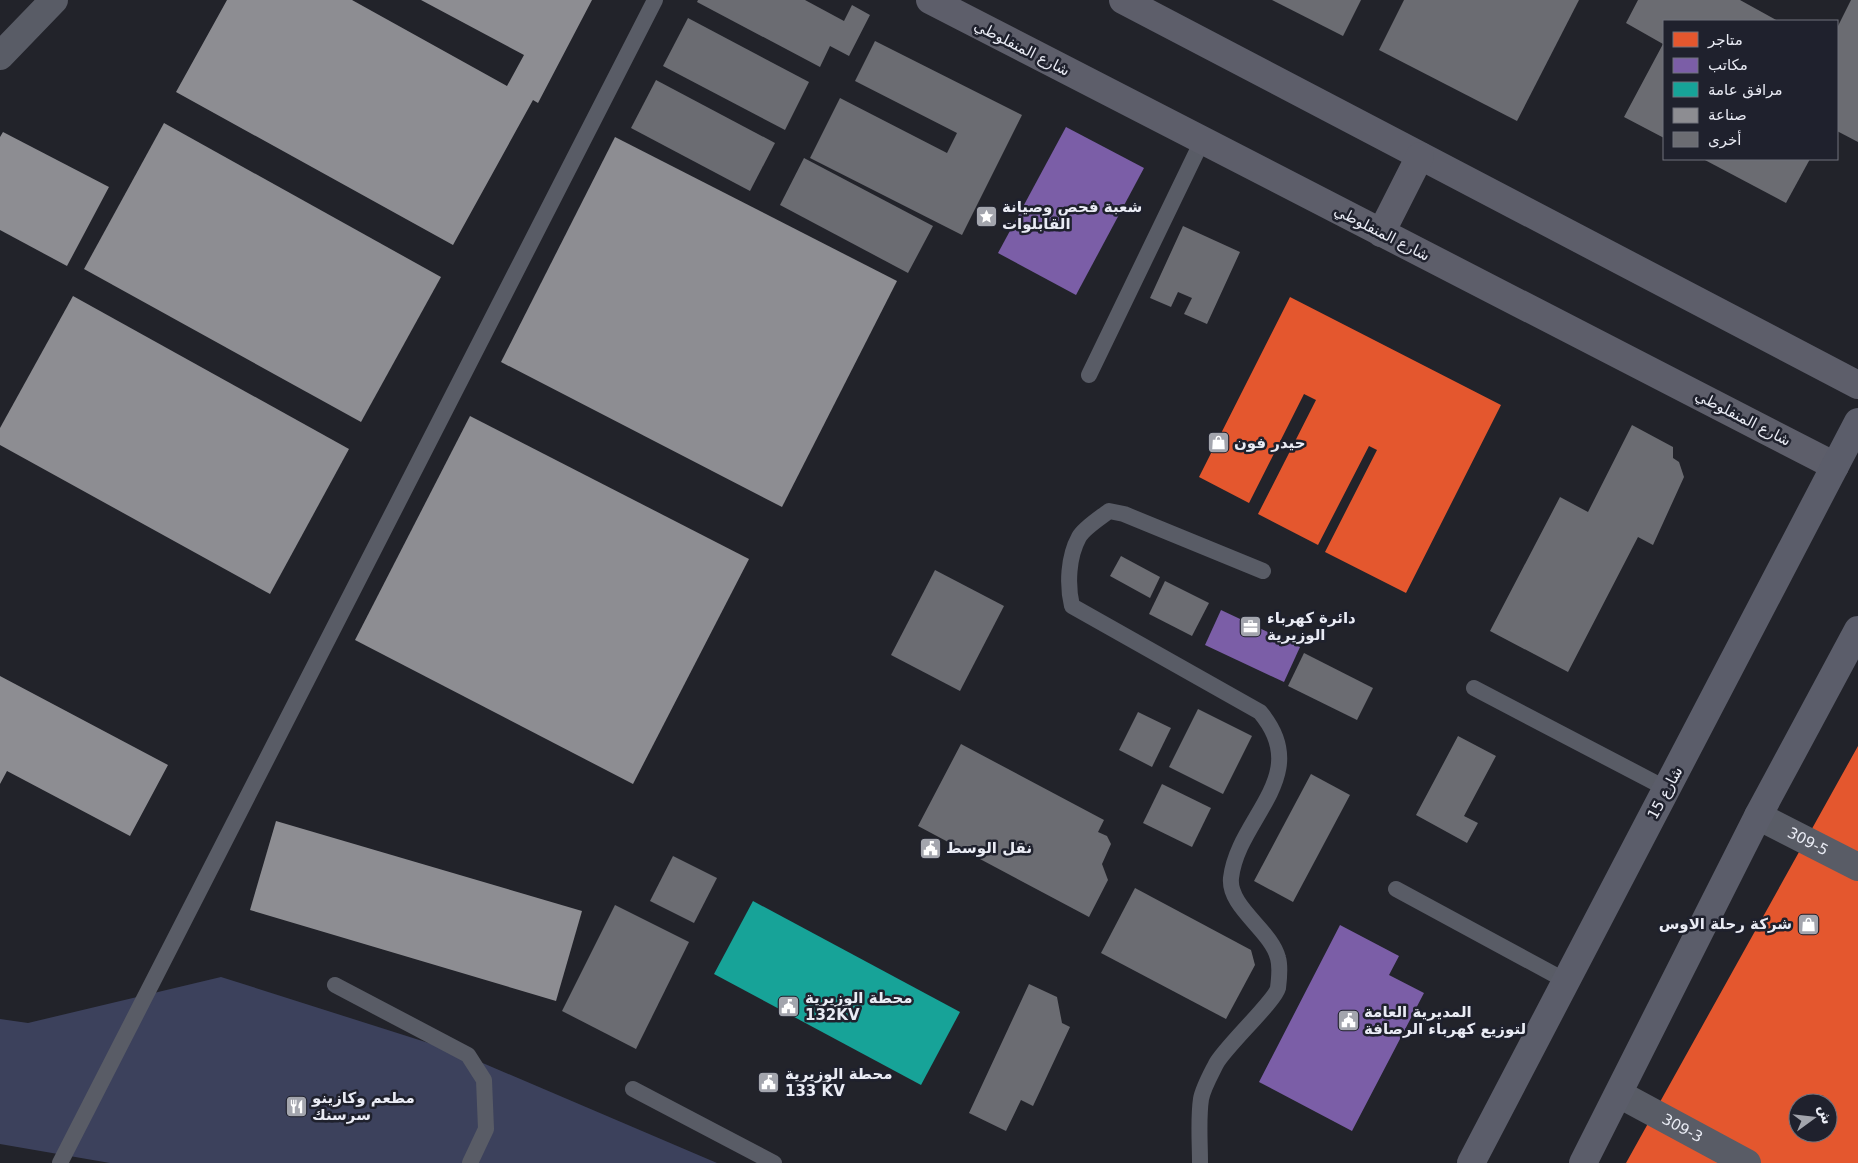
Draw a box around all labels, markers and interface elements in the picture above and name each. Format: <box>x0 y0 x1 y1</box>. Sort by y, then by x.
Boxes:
street label: شارع المنفلوطي <box>971 16 1073 81</box>
legend <box>1663 20 1838 160</box>
text: متاجر <box>1707 31 1743 49</box>
text: مكاتب <box>1708 56 1748 74</box>
text: مرافق عامة <box>1708 81 1783 99</box>
text: صناعة <box>1708 106 1747 124</box>
text: أخرى <box>1708 130 1741 149</box>
place label: شعبة فحص وصيانة القابلوات <box>1002 198 1142 233</box>
street label: شارع المنفلوطي <box>1331 201 1433 266</box>
place icon: شعبة فحص وصيانة القابلوات <box>974 204 998 228</box>
street label: شارع المنفلوطي <box>1692 386 1794 451</box>
shop icon: حيدر فون <box>1206 431 1230 455</box>
place label: حيدر فون <box>1234 434 1305 452</box>
place label: دائرة كهرباء الوزيرية <box>1267 609 1356 644</box>
office icon: دائرة كهرباء الوزيرية <box>1239 615 1263 639</box>
street label: شارع 15 <box>1644 764 1686 822</box>
street label: 309-5 <box>1784 824 1831 859</box>
public building icon: نقل الوسط <box>918 836 942 860</box>
place label: نقل الوسط <box>946 839 1032 857</box>
shop icon: شركة رحلة الاوس <box>1796 912 1820 936</box>
place label: شركة رحلة الاوس <box>1659 915 1792 933</box>
place label: محطة الوزيرية 132KV <box>805 989 913 1024</box>
public building icon: محطة الوزيرية 132KV <box>777 995 801 1019</box>
place label: المديرية العامة لتوزيع كهرباء الرصافة <box>1364 1003 1526 1038</box>
public building icon: المديرية العامة لتوزيع كهرباء الرصافة <box>1336 1009 1360 1033</box>
place label: محطة الوزيرية 133 KV <box>785 1065 893 1100</box>
public building icon: محطة الوزيرية 133 KV <box>757 1071 781 1095</box>
place label: مطعم وكازينو سرسنك <box>311 1089 415 1124</box>
north arrow <box>1788 1093 1838 1143</box>
restaurant icon: مطعم وكازينو سرسنك <box>284 1095 308 1119</box>
text: ش <box>1815 1103 1836 1126</box>
street label: 309-3 <box>1659 1110 1706 1146</box>

